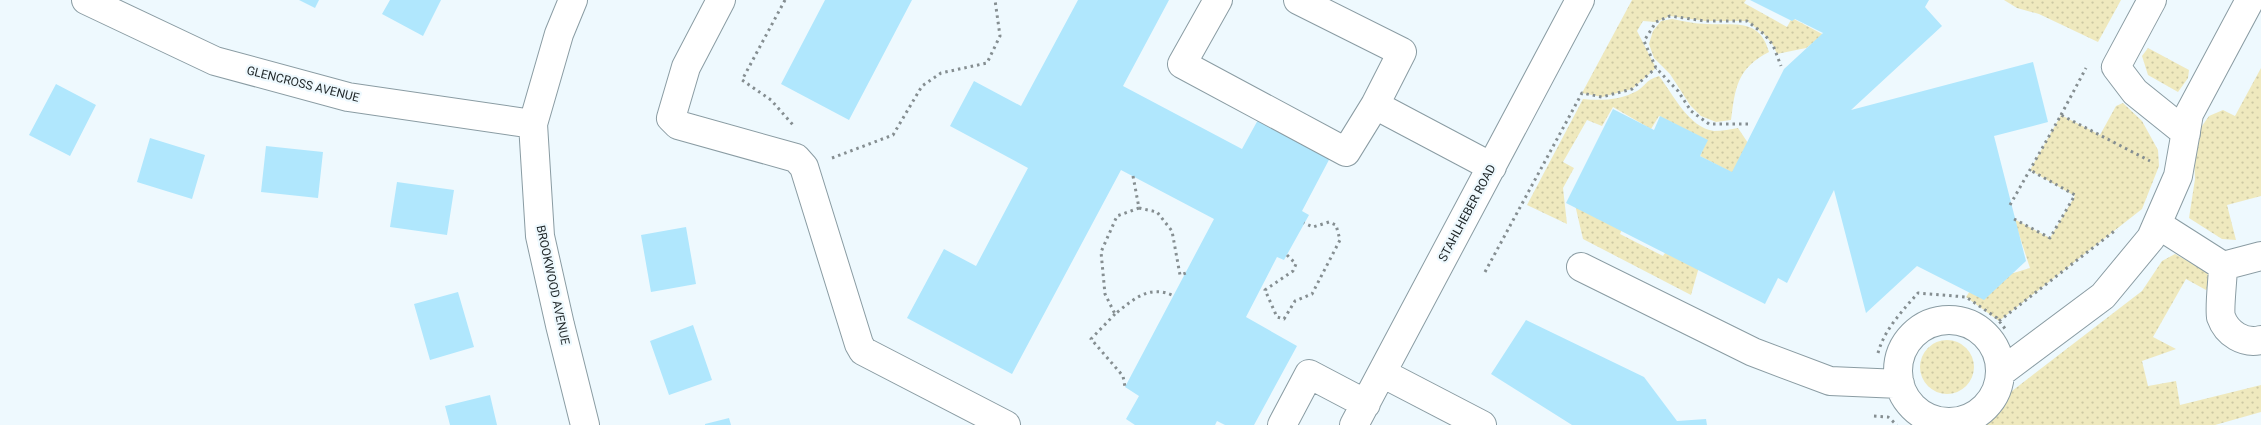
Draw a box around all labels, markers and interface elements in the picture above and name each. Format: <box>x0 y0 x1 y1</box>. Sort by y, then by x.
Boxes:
street label: GLENCROSS AVENUE <box>245 63 361 105</box>
street label: STAHLHEBER ROAD <box>1435 162 1499 264</box>
street label: BROOKWOOD AVENUE <box>533 224 573 346</box>

